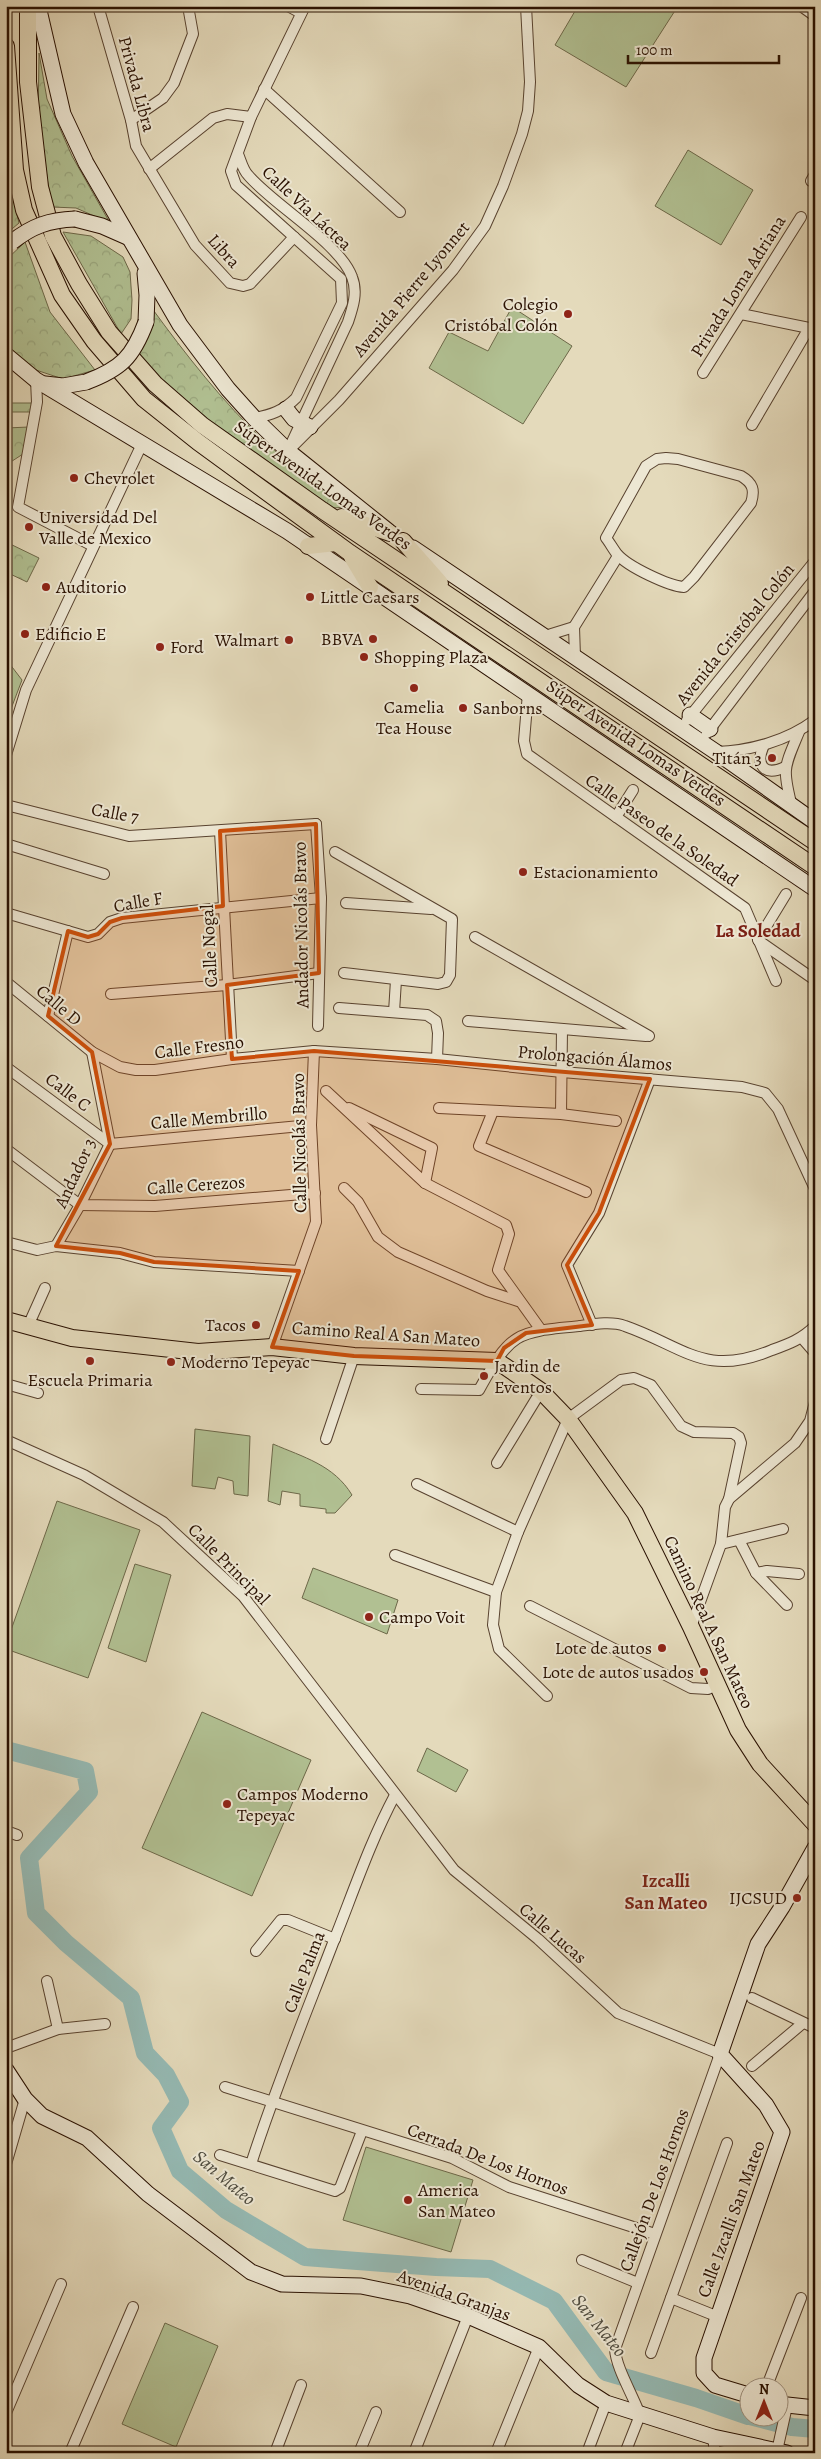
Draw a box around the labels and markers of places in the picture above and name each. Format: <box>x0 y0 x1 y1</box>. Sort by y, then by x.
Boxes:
place label: Colegio Cristóbal Colón <box>444 292 558 337</box>
marker: Colegio Cristóbal Colón <box>562 308 574 320</box>
place label: Chevrolet <box>84 466 155 490</box>
marker: Chevrolet <box>68 472 80 484</box>
place label: Universidad Del Valle de Mexico <box>38 505 158 550</box>
marker: Universidad Del Valle de Mexico <box>23 521 35 533</box>
place label: Auditorio <box>55 575 127 599</box>
marker: Auditorio <box>40 581 52 593</box>
place label: Little Caesars <box>320 585 420 609</box>
marker: Little Caesars <box>304 591 316 603</box>
place label: Edificio E <box>35 622 106 646</box>
place label: BBVA <box>321 627 363 651</box>
marker: Edificio E <box>19 628 31 640</box>
place label: Walmart <box>214 628 279 652</box>
marker: BBVA <box>367 633 379 645</box>
marker: Walmart <box>283 634 295 646</box>
place label: Ford <box>170 635 204 659</box>
marker: Ford <box>154 641 166 653</box>
place label: Shopping Plaza <box>374 645 488 669</box>
marker: Shopping Plaza <box>358 651 370 663</box>
marker: Camelia Tea House <box>408 682 420 694</box>
place label: Camelia Tea House <box>376 695 452 740</box>
place label: Sanborns <box>473 696 543 720</box>
marker: Sanborns <box>457 702 469 714</box>
place label: Titán 3 <box>712 746 762 770</box>
marker: Titán 3 <box>766 752 778 764</box>
place label: Estacionamiento <box>533 860 658 884</box>
marker: Estacionamiento <box>517 866 529 878</box>
place label: Tacos <box>205 1313 246 1337</box>
marker: Tacos <box>250 1319 262 1331</box>
place label: Moderno Tepeyac <box>181 1350 310 1374</box>
place label: Jardin de Eventos <box>494 1354 560 1399</box>
marker: Escuela Primaria <box>84 1355 96 1367</box>
marker: Moderno Tepeyac <box>165 1356 177 1368</box>
place label: Escuela Primaria <box>27 1368 153 1392</box>
marker: Jardin de Eventos <box>478 1370 490 1382</box>
place label: Campo Voit <box>379 1605 465 1629</box>
marker: Campo Voit <box>363 1611 375 1623</box>
place label: Lote de autos <box>555 1636 652 1660</box>
marker: Lote de autos <box>656 1642 668 1654</box>
place label: Lote de autos usados <box>542 1660 694 1684</box>
marker: Lote de autos usados <box>698 1666 710 1678</box>
place label: Campos Moderno Tepeyac <box>237 1782 368 1827</box>
marker: Campos Moderno Tepeyac <box>221 1798 233 1810</box>
place label: IJCSUD <box>729 1886 787 1910</box>
marker: IJCSUD <box>791 1892 803 1904</box>
place label: America San Mateo <box>417 2178 495 2223</box>
marker: America San Mateo <box>402 2194 414 2206</box>

